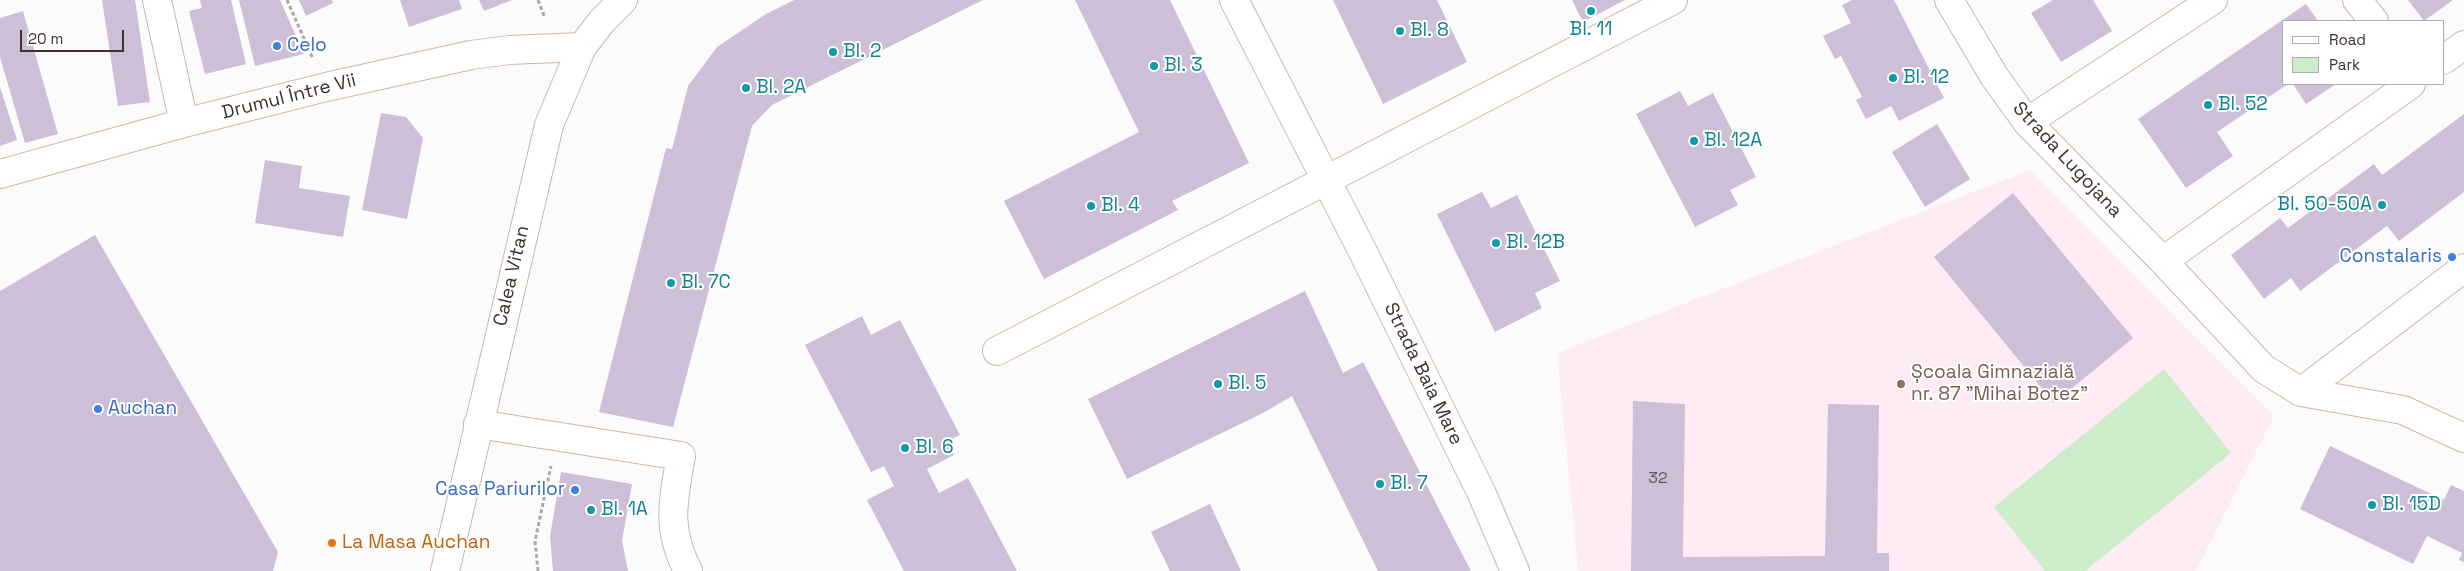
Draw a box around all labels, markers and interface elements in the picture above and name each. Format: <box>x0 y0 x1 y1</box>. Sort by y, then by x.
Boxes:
marker: Bl. 11 <box>1585 5 1597 17</box>
place label: Bl. 11 <box>1570 19 1612 41</box>
scale bar <box>22 20 126 52</box>
place label: Bl. 8 <box>1410 20 1449 42</box>
legend <box>2282 20 2444 85</box>
marker: Bl. 8 <box>1394 25 1406 37</box>
text: 20 m <box>28 29 63 48</box>
text: Road <box>2329 30 2366 49</box>
place label: Celo <box>287 35 327 57</box>
marker: Celo <box>271 40 283 52</box>
place label: Bl. 2 <box>843 41 881 63</box>
marker: Bl. 2 <box>827 46 839 58</box>
place label: Bl. 3 <box>1164 55 1202 77</box>
text: Park <box>2329 55 2360 74</box>
marker: Bl. 3 <box>1148 60 1160 72</box>
place label: Bl. 12 <box>1903 67 1949 89</box>
street label: Drumul Între Vii <box>220 69 358 125</box>
marker: Bl. 12 <box>1887 72 1899 84</box>
place label: Bl. 2A <box>756 77 806 99</box>
marker: Bl. 2A <box>740 82 752 94</box>
place label: Bl. 52 <box>2218 94 2268 116</box>
street label: Strada Lugojana <box>2008 97 2126 223</box>
marker: Bl. 52 <box>2202 99 2214 111</box>
place label: Bl. 12A <box>1704 130 1762 152</box>
marker: Bl. 12A <box>1688 135 1700 147</box>
place label: Bl. 50-50A <box>2277 194 2372 216</box>
place label: Bl. 4 <box>1101 195 1140 217</box>
marker: Bl. 50-50A <box>2376 199 2388 211</box>
marker: Bl. 4 <box>1085 200 1097 212</box>
street label: Calea Vitan <box>489 223 535 329</box>
place label: Bl. 12B <box>1506 232 1565 254</box>
marker: Bl. 12B <box>1490 237 1502 249</box>
place label: Constalaris <box>2340 246 2442 268</box>
marker: Constalaris <box>2446 251 2458 263</box>
place label: Bl. 7C <box>681 272 731 294</box>
marker: Bl. 7C <box>665 277 677 289</box>
street label: Strada Baia Mare <box>1379 299 1467 449</box>
place label: Școala Gimnazială nr. 87 "Mihai Botez" <box>1911 362 2088 406</box>
place label: Bl. 5 <box>1228 373 1266 395</box>
marker: Bl. 5 <box>1212 378 1224 390</box>
marker: Școala Gimnazială nr. 87 "Mihai Botez" <box>1895 378 1907 390</box>
place label: Auchan <box>108 398 177 420</box>
marker: Auchan <box>92 403 104 415</box>
place label: Bl. 6 <box>915 437 954 459</box>
marker: Bl. 6 <box>899 442 911 454</box>
house number: 32 <box>1648 469 1668 489</box>
place label: Bl. 7 <box>1390 473 1428 495</box>
marker: Bl. 7 <box>1374 478 1386 490</box>
place label: Casa Pariurilor <box>435 479 565 501</box>
marker: Casa Pariurilor <box>569 484 581 496</box>
place label: Bl. 15D <box>2382 494 2441 516</box>
place label: Bl. 1A <box>601 499 648 521</box>
marker: Bl. 15D <box>2366 499 2378 511</box>
marker: Bl. 1A <box>585 504 597 516</box>
place label: La Masa Auchan <box>342 532 490 554</box>
marker: La Masa Auchan <box>326 537 338 549</box>

